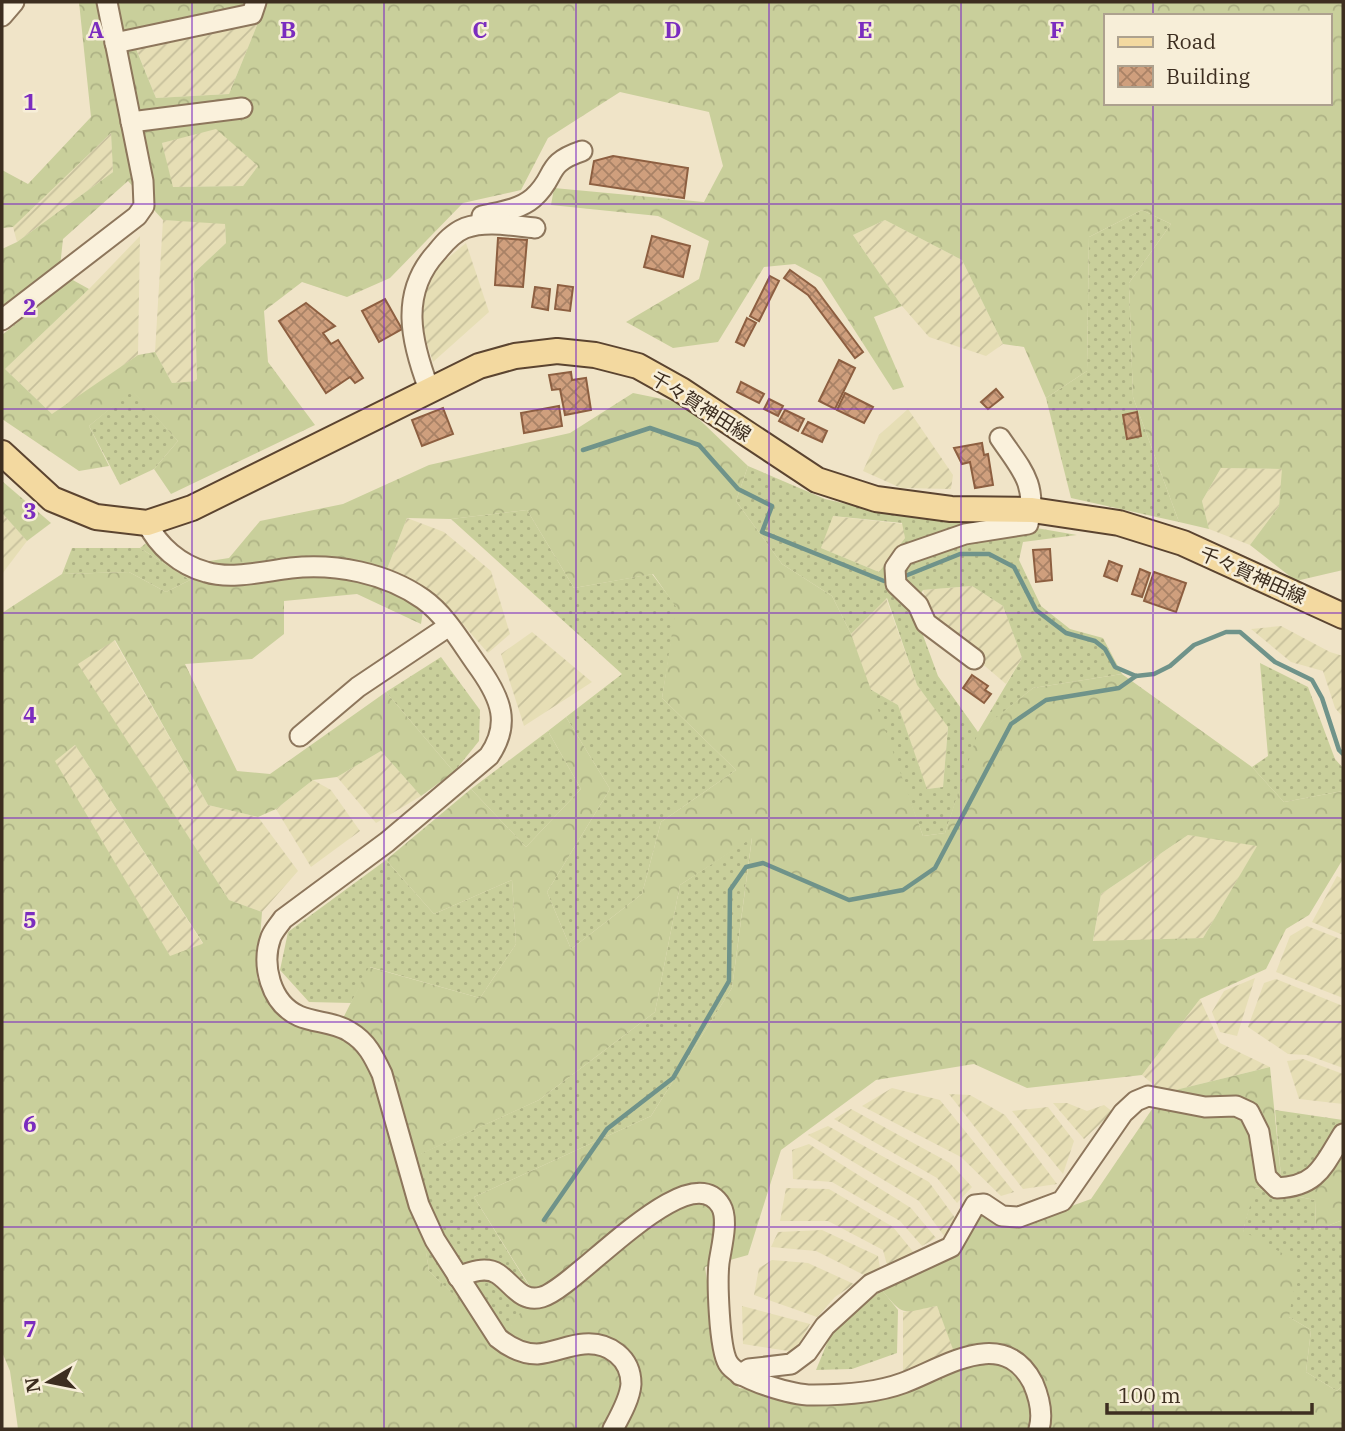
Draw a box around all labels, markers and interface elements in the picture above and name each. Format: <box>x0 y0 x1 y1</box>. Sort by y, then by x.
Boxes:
text: A <box>88 14 104 44</box>
text: B <box>280 14 296 44</box>
text: C <box>472 14 488 44</box>
text: D <box>664 14 682 44</box>
text: E <box>857 14 873 44</box>
text: F <box>1050 14 1064 44</box>
legend <box>1104 14 1331 105</box>
text: Road <box>1166 27 1216 55</box>
text: Building <box>1166 62 1251 90</box>
text: 1 <box>23 86 37 116</box>
text: 2 <box>23 291 37 321</box>
street label: 千々賀神田線 <box>646 366 756 446</box>
text: 3 <box>23 495 37 525</box>
street label: 千々賀神田線 <box>1196 541 1310 609</box>
text: 4 <box>23 699 37 729</box>
text: 5 <box>23 904 37 934</box>
text: 6 <box>23 1108 37 1138</box>
text: 7 <box>23 1313 37 1343</box>
north arrow <box>14 1347 84 1417</box>
scale bar <box>1107 1372 1312 1416</box>
text: N <box>19 1375 45 1394</box>
text: 100 m <box>1118 1381 1181 1409</box>

